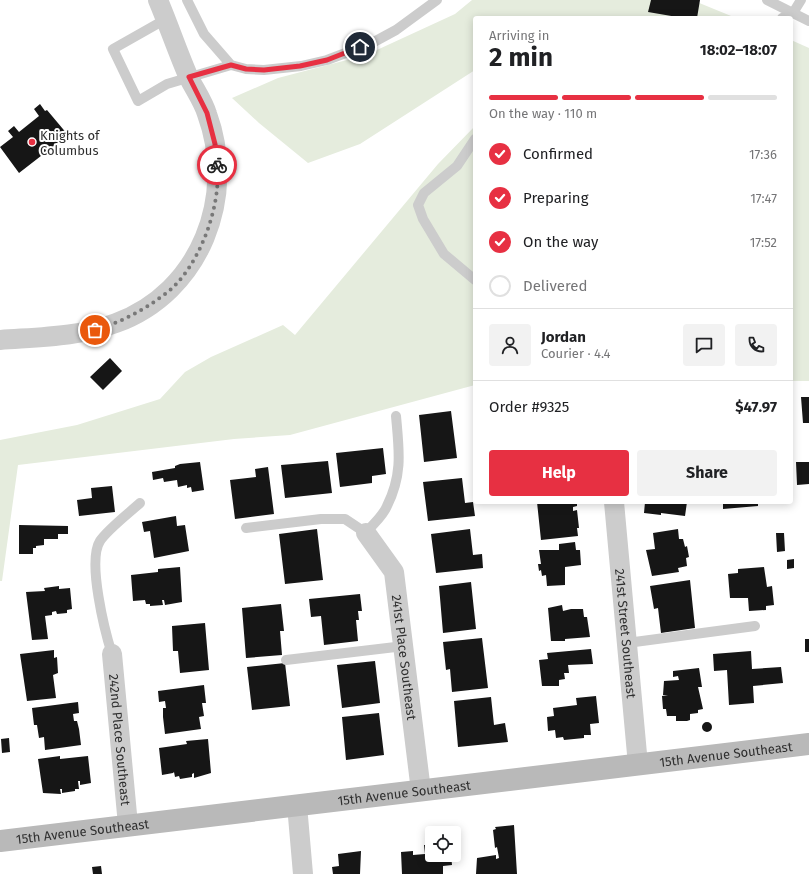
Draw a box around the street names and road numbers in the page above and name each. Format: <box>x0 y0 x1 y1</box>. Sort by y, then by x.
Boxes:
street label: 241st Street Southeast <box>612 568 639 699</box>
street label: 241st Place Southeast <box>389 594 419 721</box>
street label: 242nd Place Southeast <box>106 673 133 806</box>
street label: 15th Avenue Southeast <box>659 739 793 770</box>
street label: 15th Avenue Southeast <box>337 778 472 808</box>
street label: 15th Avenue Southeast <box>15 816 150 847</box>

